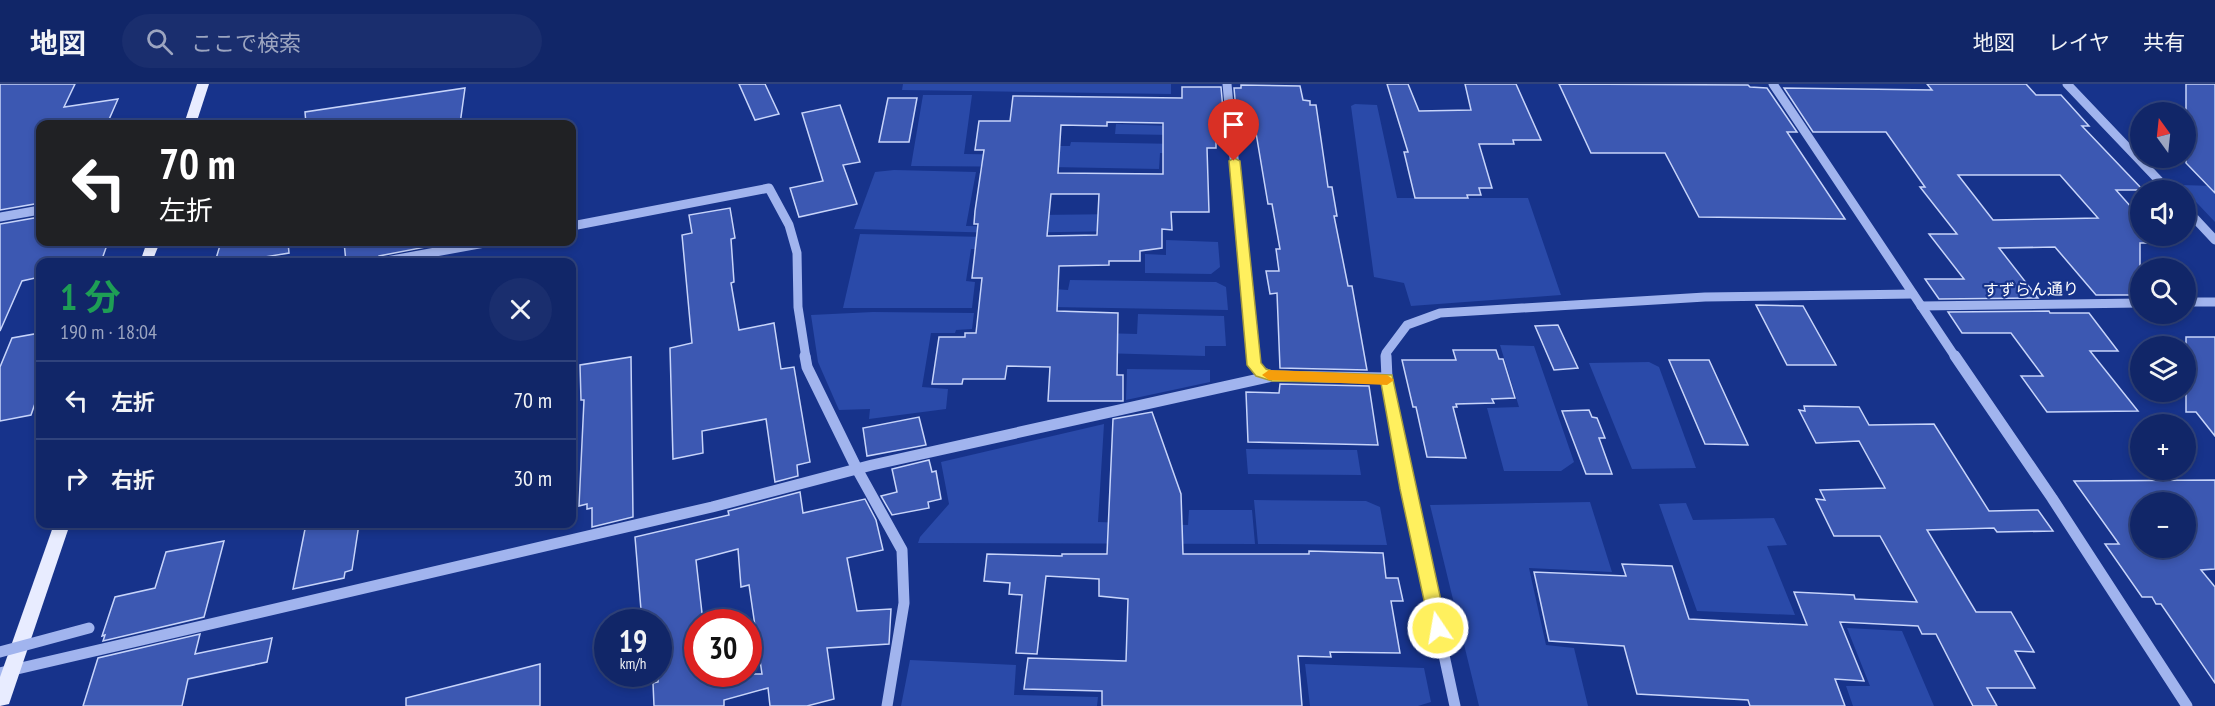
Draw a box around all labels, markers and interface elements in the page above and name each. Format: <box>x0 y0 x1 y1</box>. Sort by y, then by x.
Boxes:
search box <box>122 14 542 68</box>
text: 地図 <box>30 24 86 61</box>
icon: search <box>143 25 176 58</box>
text: ここで検索 <box>191 29 301 57</box>
text: 地図 <box>1973 29 2015 56</box>
text: レイヤ <box>2048 29 2110 56</box>
text: 共有 <box>2143 29 2185 56</box>
pin <box>1208 99 1259 161</box>
north arrow <box>2130 102 2196 168</box>
map controls <box>2130 102 2196 558</box>
icon: arrive <box>1217 108 1250 141</box>
text: 70 m <box>159 136 236 191</box>
icon: left <box>60 144 138 222</box>
button: sound <box>2130 180 2196 246</box>
text: 左折 <box>159 193 213 227</box>
button: search <box>2130 258 2196 324</box>
text: 1 分 <box>60 273 121 320</box>
button: close <box>489 278 552 341</box>
street label: すずらん通り <box>1983 278 2079 300</box>
text: 190 m · 18:04 <box>60 319 157 345</box>
button: layers <box>2130 336 2196 402</box>
icon: left <box>60 384 93 417</box>
text: 70 m <box>513 386 552 414</box>
text: 左折 <box>111 388 155 416</box>
button: + <box>2130 414 2196 480</box>
icon: right <box>60 462 93 495</box>
text: 30 m <box>513 464 552 492</box>
text: 右折 <box>111 466 155 494</box>
button: − <box>2130 492 2196 558</box>
position arrow <box>1406 596 1470 660</box>
speed limit sign: 30 <box>684 609 762 687</box>
text: 19 <box>619 621 647 660</box>
text: km/h <box>620 654 646 673</box>

